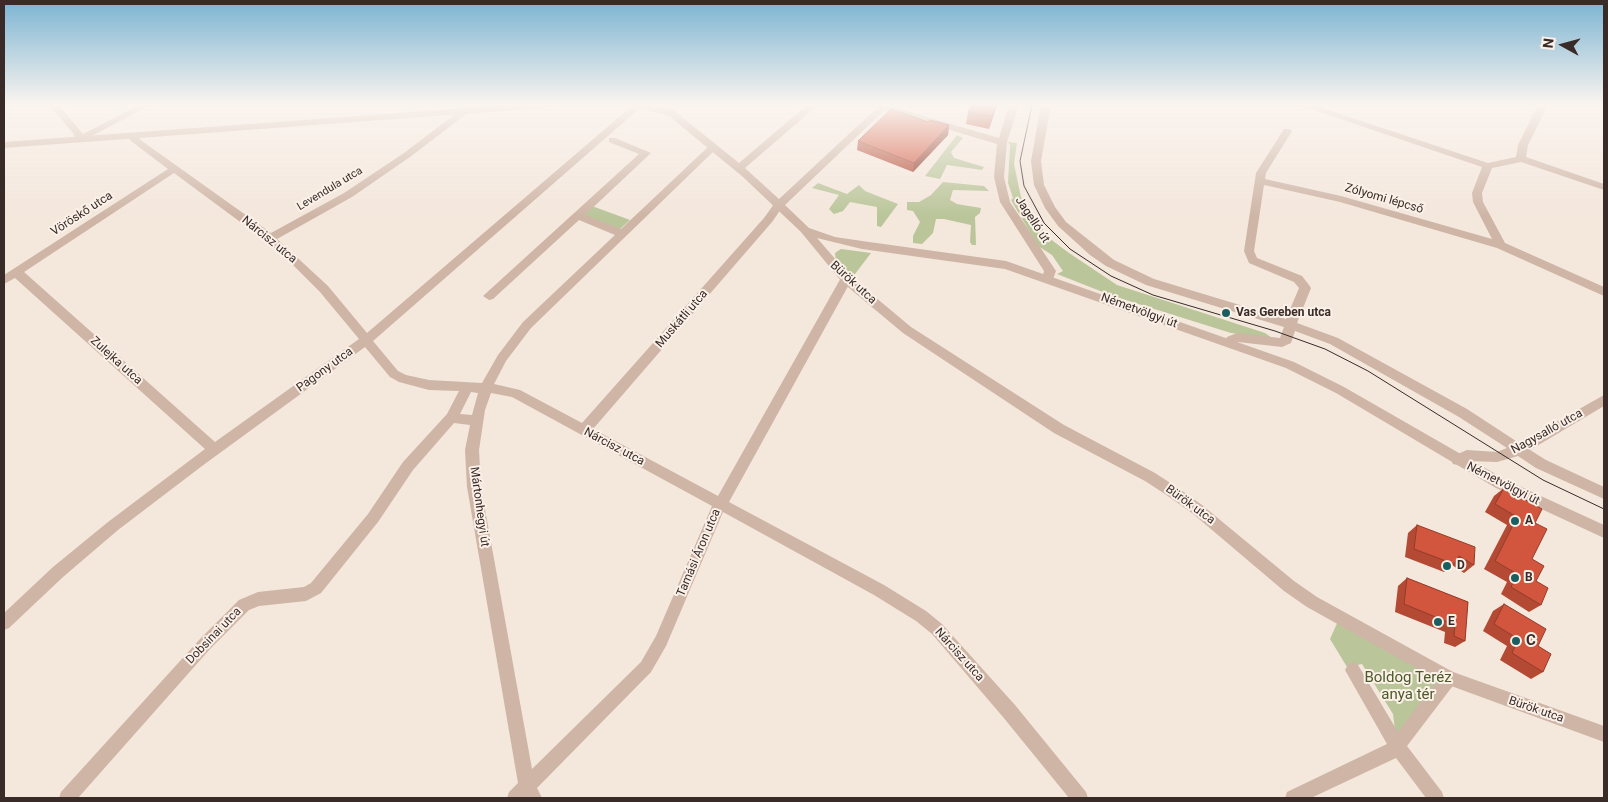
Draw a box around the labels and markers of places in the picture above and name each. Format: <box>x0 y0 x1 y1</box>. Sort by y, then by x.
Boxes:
place label: Vas Gereben utca <box>1236 306 1331 320</box>
marker: Vas Gereben utca <box>1220 307 1232 319</box>
place label: A <box>1525 514 1533 528</box>
marker: A <box>1509 515 1521 527</box>
place label: D <box>1457 559 1465 573</box>
marker: D <box>1441 560 1453 572</box>
place label: B <box>1525 571 1533 585</box>
marker: B <box>1509 572 1521 584</box>
place label: E <box>1448 615 1455 629</box>
marker: E <box>1432 616 1444 628</box>
place label: C <box>1526 632 1536 650</box>
marker: C <box>1510 635 1522 647</box>

